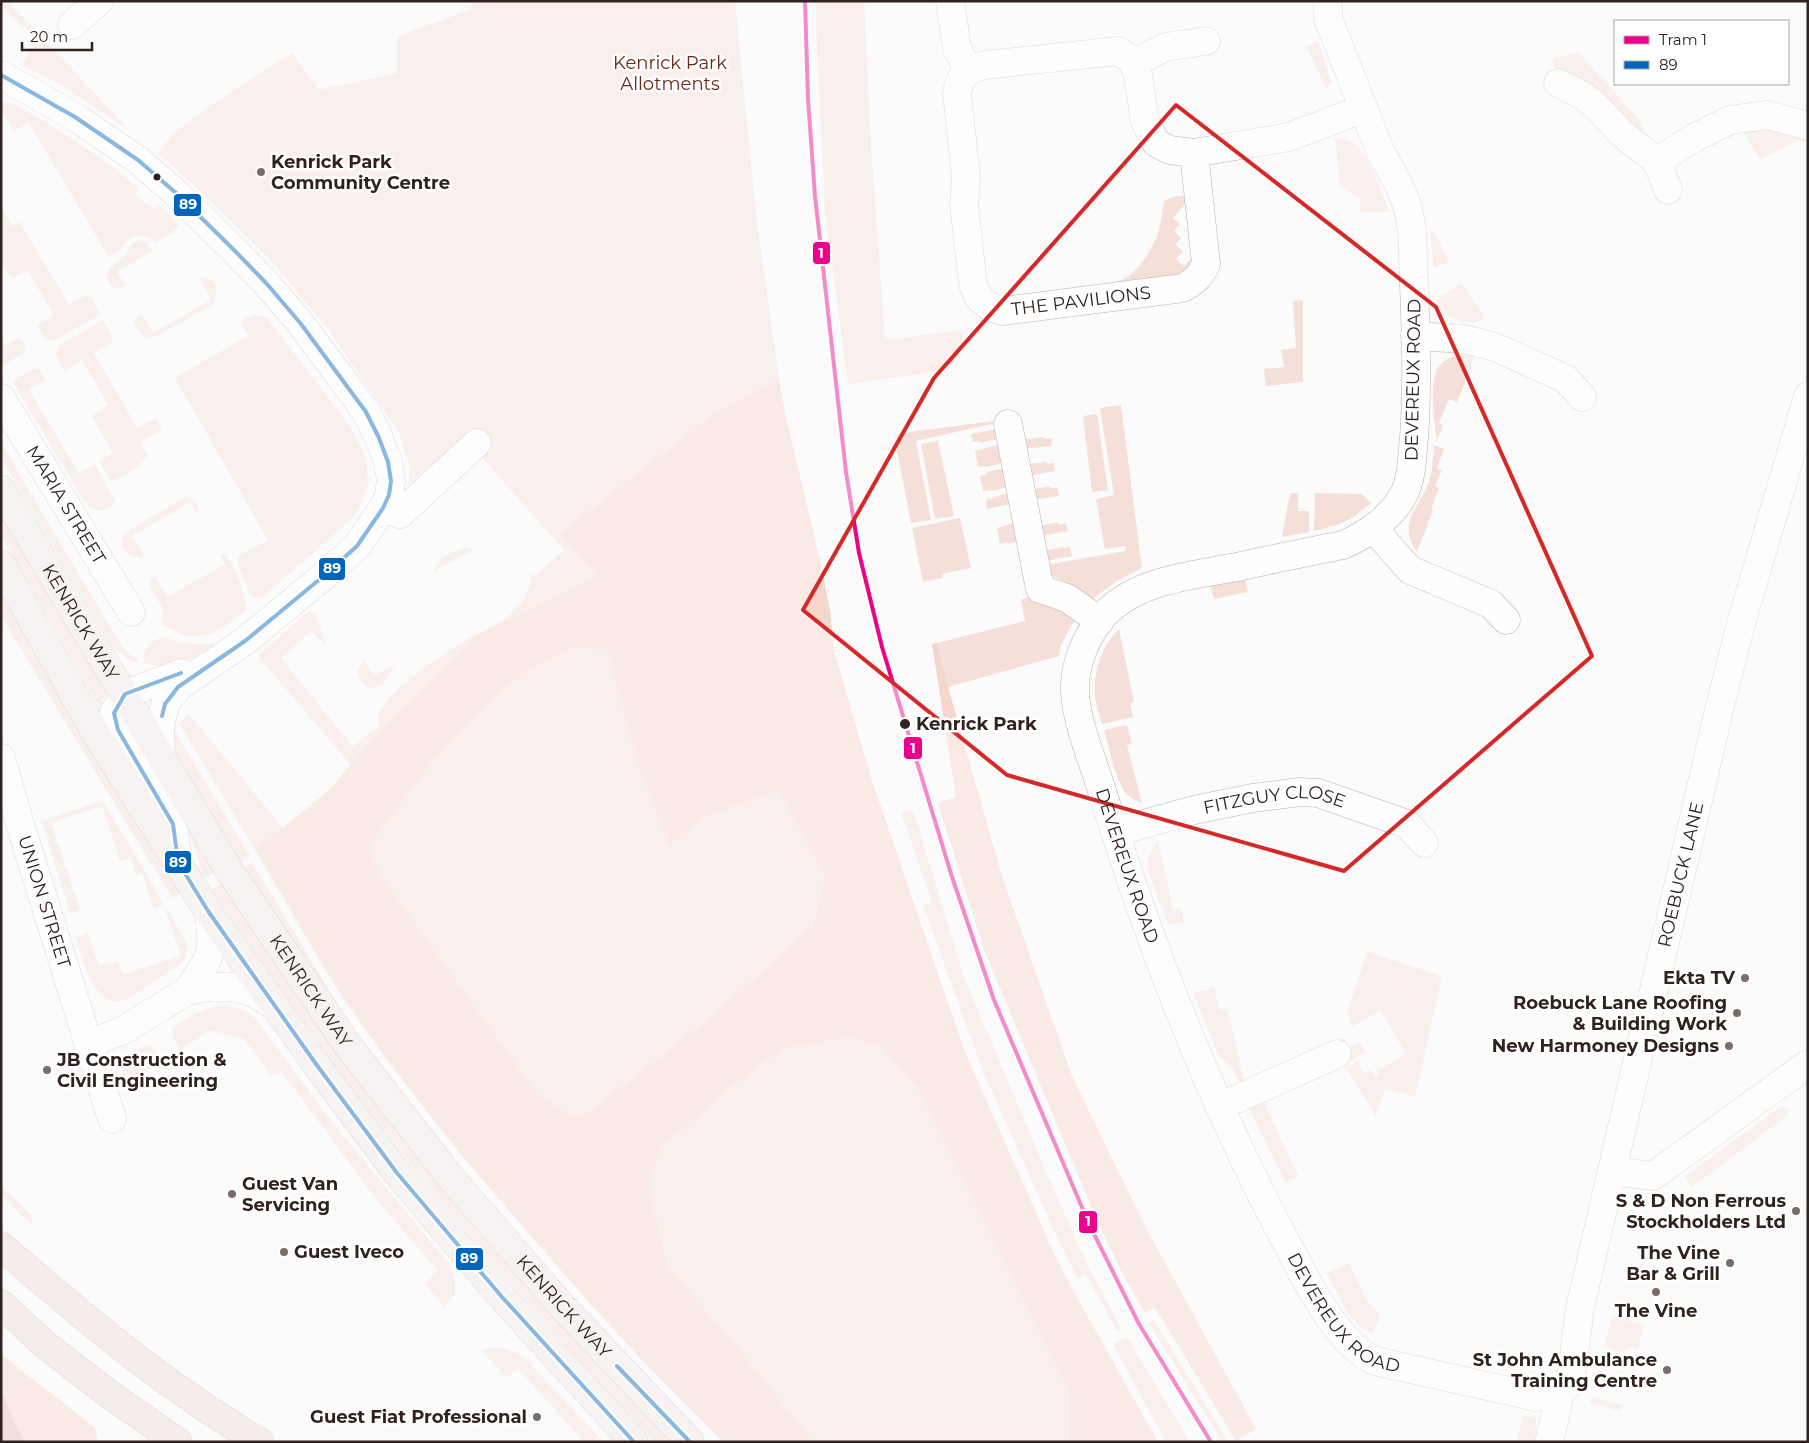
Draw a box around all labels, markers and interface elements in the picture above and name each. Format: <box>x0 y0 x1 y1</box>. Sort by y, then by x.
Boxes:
scale bar <box>22 20 92 52</box>
legend <box>1614 20 1789 85</box>
text: 20 m <box>30 27 68 46</box>
text: Tram 1 <box>1659 30 1707 49</box>
park label: Kenrick Park Allotments <box>613 52 727 95</box>
text: 89 <box>1659 55 1678 74</box>
place label: Kenrick Park Community Centre <box>271 151 450 194</box>
marker: Kenrick Park Community Centre <box>255 166 267 178</box>
unlabelled marker <box>152 172 162 182</box>
line badge: 89 <box>173 193 202 217</box>
text: 89 <box>179 195 197 213</box>
line badge: 1 <box>812 241 831 265</box>
text: 1 <box>818 244 824 262</box>
street label: THE PAVILIONS <box>1010 282 1152 320</box>
street label: DEVEREUX ROAD <box>1401 299 1425 461</box>
street label: MARIA STREET <box>21 441 111 569</box>
line badge: 89 <box>318 557 346 581</box>
text: 89 <box>323 559 341 577</box>
street label: KENRICK WAY <box>37 560 124 684</box>
place label: Kenrick Park <box>916 713 1037 735</box>
marker: Kenrick Park <box>898 717 912 731</box>
line badge: 1 <box>903 736 923 760</box>
text: 1 <box>910 739 916 757</box>
street label: FITZGUY CLOSE <box>1201 781 1349 819</box>
street label: DEVEREUX ROAD <box>1091 785 1163 946</box>
street label: ROEBUCK LANE <box>1653 800 1708 950</box>
street label: UNION STREET <box>13 833 75 971</box>
line badge: 89 <box>164 850 192 874</box>
text: 89 <box>169 853 187 871</box>
street label: KENRICK WAY <box>265 931 357 1052</box>
place label: Ekta TV <box>1663 967 1736 989</box>
marker: Ekta TV <box>1739 972 1751 984</box>
place label: Roebuck Lane Roofing & Building Work <box>1513 992 1727 1035</box>
marker: Roebuck Lane Roofing & Building Work <box>1731 1007 1743 1019</box>
place label: New Harmoney Designs <box>1492 1035 1719 1057</box>
marker: New Harmoney Designs <box>1723 1040 1735 1052</box>
place label: JB Construction & Civil Engineering <box>56 1049 227 1092</box>
marker: JB Construction & Civil Engineering <box>41 1064 53 1076</box>
place label: Guest Van Servicing <box>242 1173 338 1216</box>
marker: Guest Van Servicing <box>226 1188 238 1200</box>
place label: S & D Non Ferrous Stockholders Ltd <box>1616 1190 1786 1233</box>
marker: S & D Non Ferrous Stockholders Ltd <box>1790 1205 1802 1217</box>
line badge: 1 <box>1078 1210 1098 1234</box>
text: 1 <box>1085 1212 1091 1230</box>
place label: Guest Iveco <box>294 1241 404 1263</box>
place label: The Vine Bar & Grill <box>1626 1242 1720 1285</box>
marker: Guest Iveco <box>278 1246 290 1258</box>
line badge: 89 <box>455 1247 484 1271</box>
text: 89 <box>460 1249 478 1267</box>
street label: DEVEREUX ROAD <box>1283 1249 1402 1377</box>
street label: KENRICK WAY <box>512 1251 616 1363</box>
marker: The Vine Bar & Grill <box>1724 1257 1736 1269</box>
marker: The Vine <box>1650 1286 1662 1298</box>
place label: The Vine <box>1615 1300 1697 1322</box>
place label: St John Ambulance Training Centre <box>1473 1349 1657 1392</box>
marker: St John Ambulance Training Centre <box>1661 1364 1673 1376</box>
place label: Guest Fiat Professional <box>310 1406 527 1428</box>
marker: Guest Fiat Professional <box>531 1411 543 1423</box>

